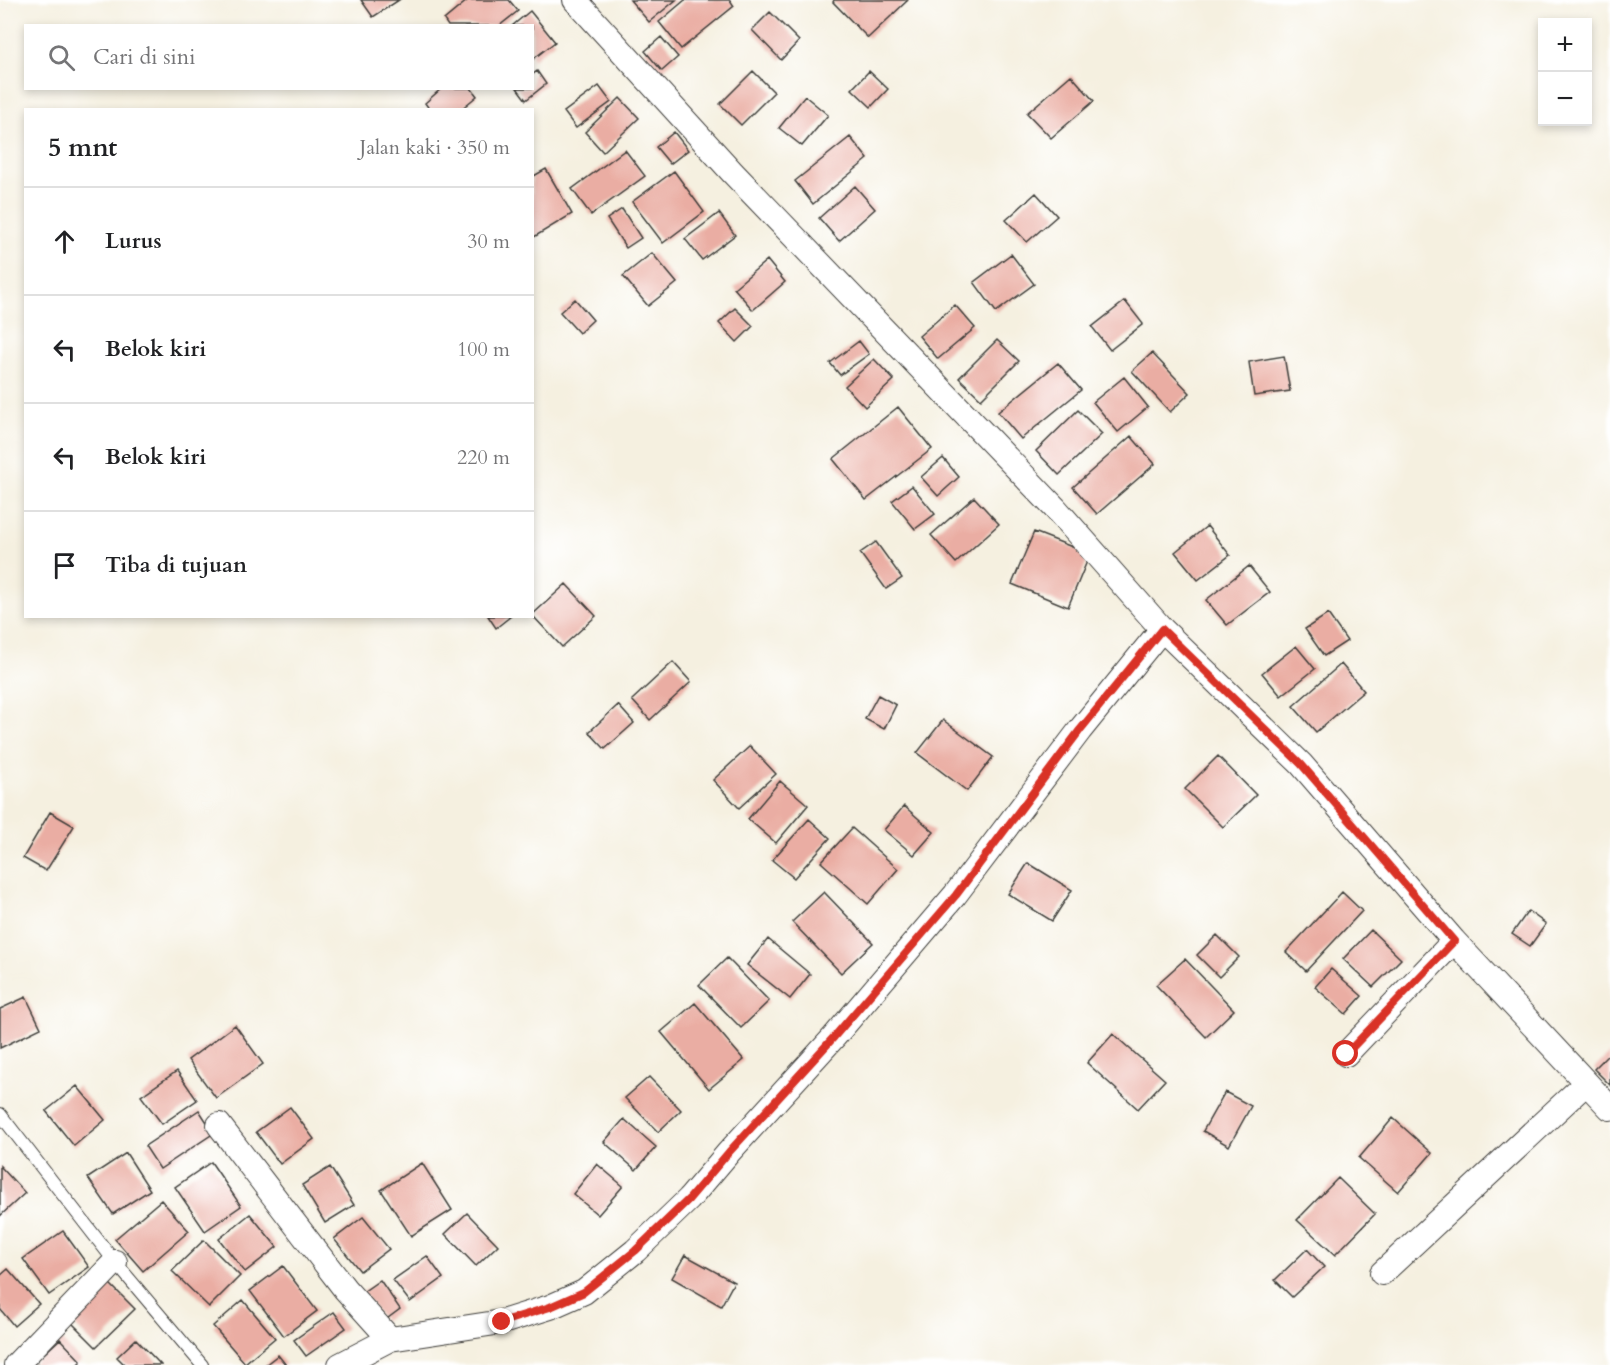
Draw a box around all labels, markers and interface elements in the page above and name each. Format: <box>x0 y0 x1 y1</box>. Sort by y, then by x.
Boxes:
map controls <box>1538 18 1592 126</box>
button: + <box>1538 18 1592 72</box>
search box <box>24 24 534 90</box>
icon: search <box>45 41 78 74</box>
text: Cari di sini <box>93 42 196 72</box>
button: − <box>1538 72 1592 126</box>
text: 5 mnt <box>48 130 117 165</box>
text: Jalan kaki · 350 m <box>360 134 510 161</box>
icon: ahead <box>48 225 81 258</box>
text: Lurus <box>105 226 162 256</box>
text: 30 m <box>467 228 510 255</box>
icon: left <box>48 333 81 366</box>
text: Belok kiri <box>105 334 206 364</box>
text: 100 m <box>457 336 510 363</box>
icon: left <box>48 441 81 474</box>
text: Belok kiri <box>105 442 206 472</box>
text: 220 m <box>457 444 510 471</box>
icon: arrive <box>48 549 81 582</box>
text: Tiba di tujuan <box>105 550 247 580</box>
route start <box>1332 1040 1358 1066</box>
route end <box>488 1308 514 1334</box>

